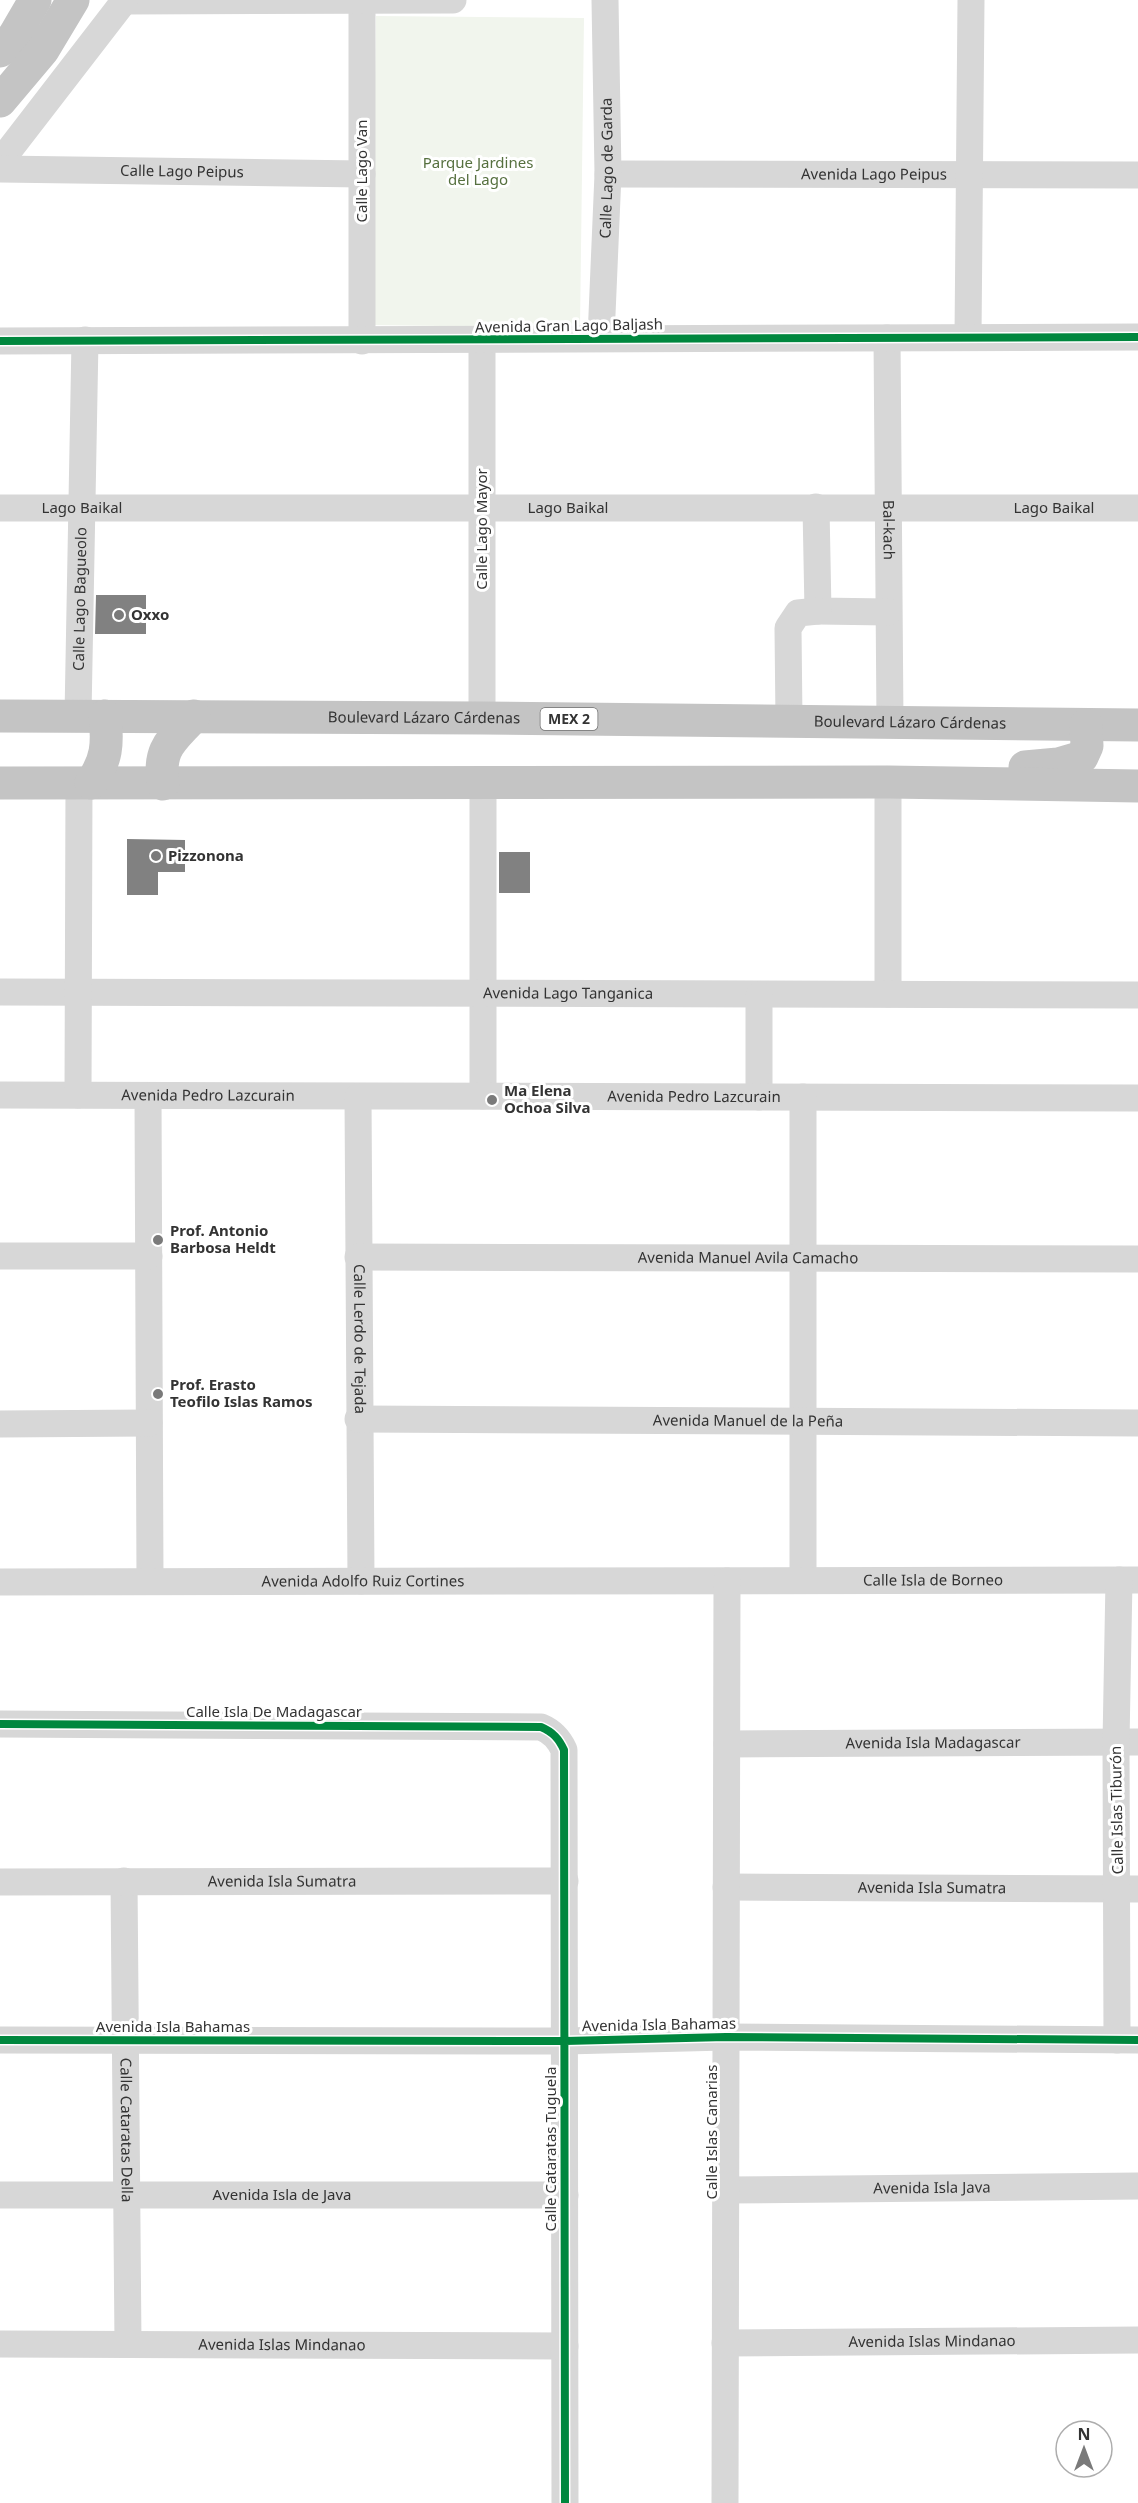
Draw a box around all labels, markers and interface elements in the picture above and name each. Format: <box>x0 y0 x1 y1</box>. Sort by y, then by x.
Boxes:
street label: Calle Lago de Garda <box>594 97 617 239</box>
street label: Calle Lago Van <box>351 120 371 222</box>
park label: Parque Jardines del Lago <box>423 152 533 189</box>
street label: Calle Lago Peipus <box>120 160 244 181</box>
street label: Avenida Lago Peipus <box>801 163 947 184</box>
street label: Avenida Gran Lago Baljash <box>475 313 663 337</box>
street label: Calle Lago Mayor <box>471 468 491 590</box>
street label: Lago Baikal <box>42 497 122 517</box>
street label: Lago Baikal <box>528 497 608 517</box>
street label: Lago Baikal <box>1014 497 1094 517</box>
street label: Bal-kach <box>879 500 900 560</box>
street label: Calle Lago Bagueolo <box>68 527 91 671</box>
place label: Oxxo <box>131 604 169 624</box>
marker: Oxxo <box>112 608 126 622</box>
street label: Boulevard Lázaro Cárdenas <box>328 706 520 727</box>
road number: MEX 2 <box>540 708 598 730</box>
street label: Boulevard Lázaro Cárdenas <box>814 711 1006 733</box>
place label: Pizzonona <box>168 845 244 865</box>
marker: Pizzonona <box>149 849 163 863</box>
street label: Avenida Lago Tanganica <box>483 982 653 1003</box>
place label: Ma Elena Ochoa Silva <box>504 1080 590 1117</box>
street label: Avenida Pedro Lazcurain <box>121 1084 295 1105</box>
street label: Avenida Pedro Lazcurain <box>607 1086 781 1106</box>
marker: Ma Elena Ochoa Silva <box>485 1093 499 1107</box>
place label: Prof. Antonio Barbosa Heldt <box>170 1220 276 1257</box>
marker: Prof. Antonio Barbosa Heldt <box>151 1233 165 1247</box>
street label: Avenida Manuel Avila Camacho <box>638 1247 858 1267</box>
street label: Calle Lerdo de Tejada <box>350 1264 371 1414</box>
place label: Prof. Erasto Teofilo Islas Ramos <box>170 1374 313 1411</box>
marker: Prof. Erasto Teofilo Islas Ramos <box>151 1387 165 1401</box>
street label: Avenida Manuel de la Peña <box>653 1410 843 1430</box>
street label: Calle Isla de Borneo <box>863 1569 1003 1589</box>
street label: Avenida Adolfo Ruiz Cortines <box>262 1570 464 1591</box>
street label: Calle Isla De Madagascar <box>186 1701 362 1721</box>
street label: Avenida Isla Madagascar <box>845 1732 1021 1752</box>
street label: Calle Islas Tiburón <box>1105 1746 1127 1874</box>
street label: Avenida Isla Sumatra <box>208 1870 356 1891</box>
street label: Avenida Isla Sumatra <box>858 1877 1006 1897</box>
street label: Avenida Isla Bahamas <box>582 2013 736 2035</box>
street label: Avenida Isla Bahamas <box>96 2016 250 2036</box>
street label: Calle Cataratas Della <box>117 2058 138 2202</box>
street label: Calle Islas Canarias <box>701 2065 721 2199</box>
street label: Calle Cataratas Tuguela <box>540 2066 560 2232</box>
street label: Avenida Isla Java <box>873 2176 991 2198</box>
street label: Avenida Isla de Java <box>212 2184 352 2204</box>
street label: Avenida Islas Mindanao <box>848 2330 1016 2351</box>
street label: Avenida Islas Mindanao <box>198 2334 366 2354</box>
north arrow <box>1054 2419 1114 2479</box>
text: N <box>1077 2423 1091 2445</box>

